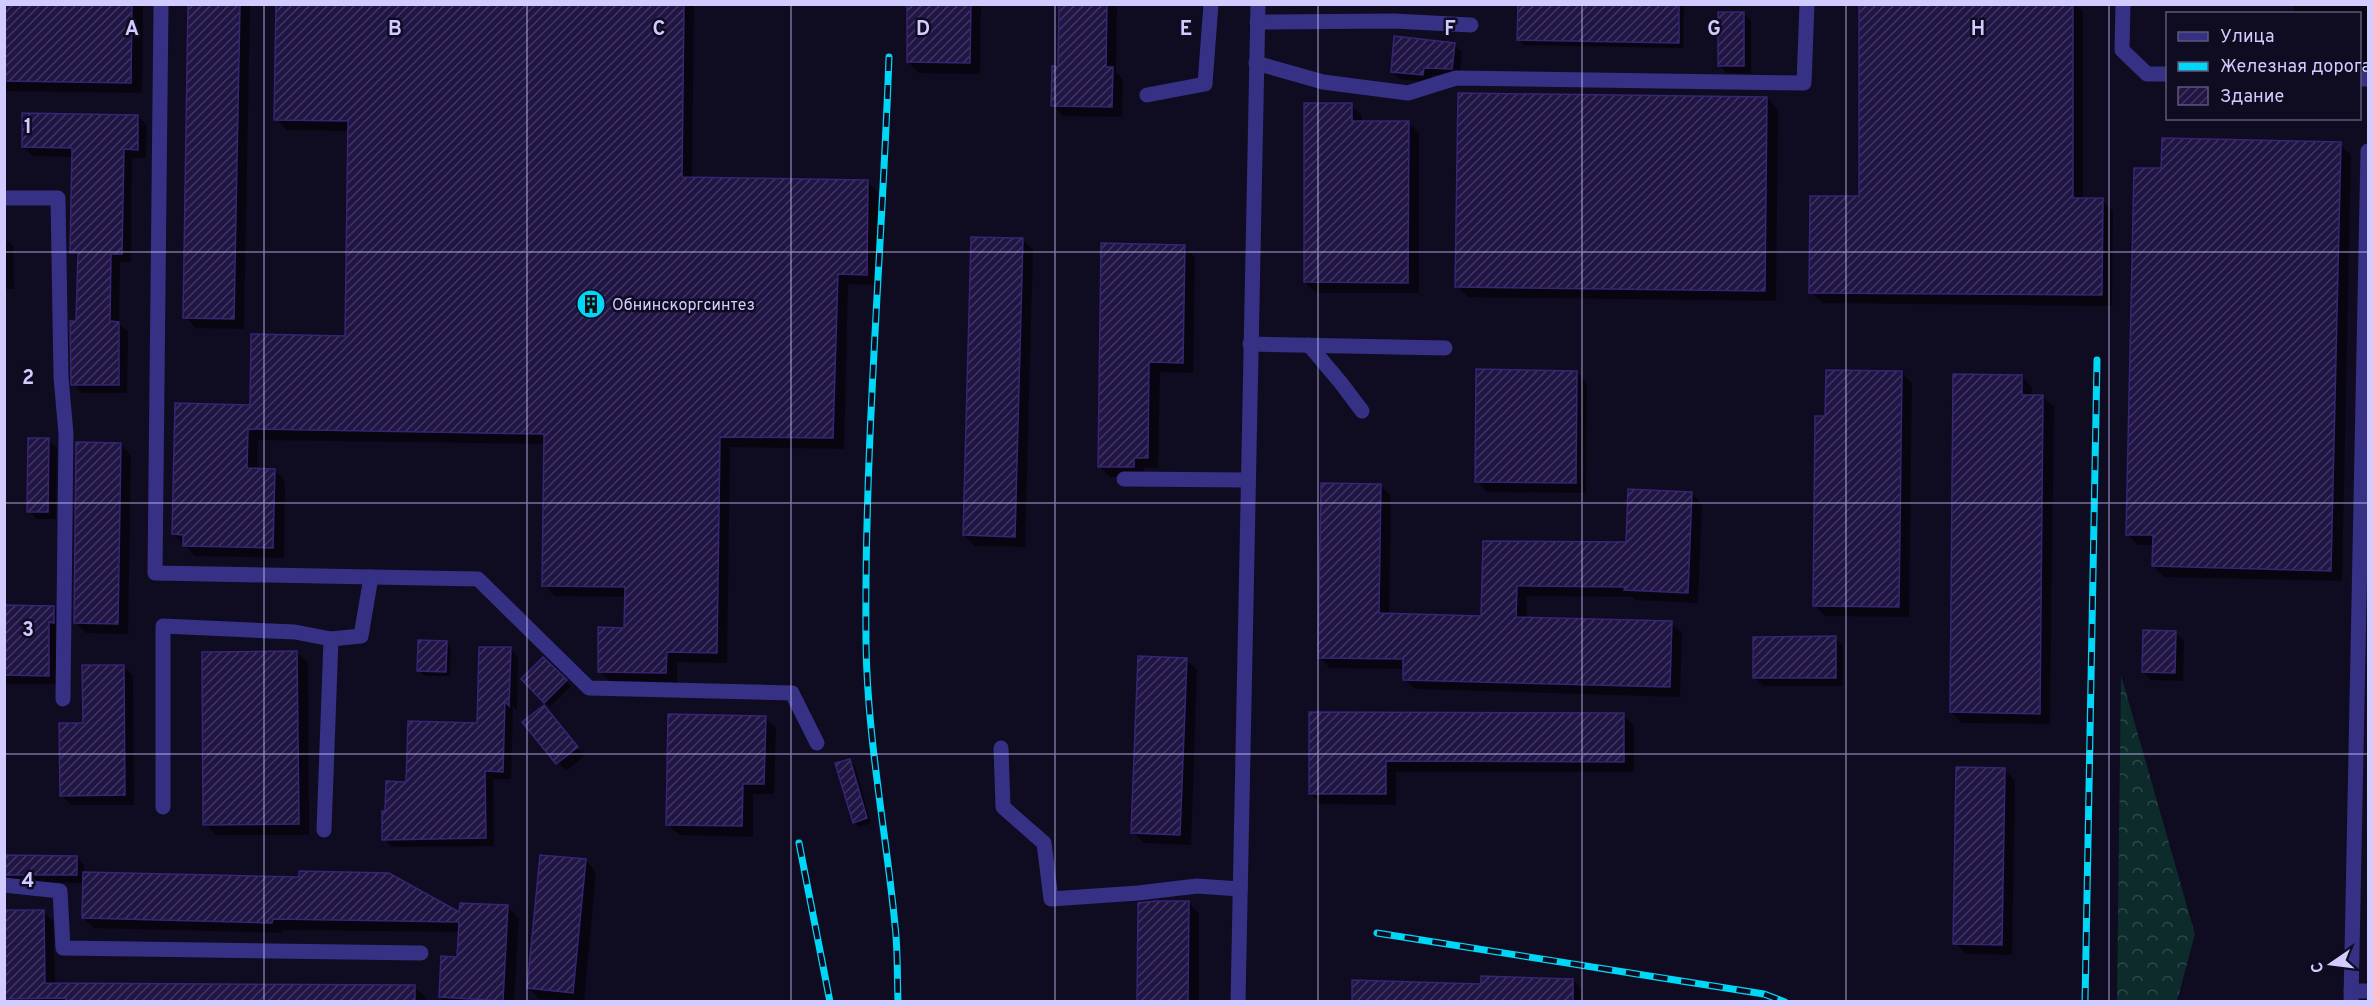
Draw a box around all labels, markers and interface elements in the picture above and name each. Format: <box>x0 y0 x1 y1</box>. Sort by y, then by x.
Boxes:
legend <box>2166 12 2361 120</box>
text: A <box>125 17 139 43</box>
text: B <box>388 17 402 43</box>
text: C <box>653 17 665 43</box>
text: D <box>916 17 930 43</box>
text: E <box>1180 17 1192 43</box>
text: F <box>1444 17 1456 43</box>
text: G <box>1707 17 1721 43</box>
text: H <box>1971 17 1985 43</box>
text: Улица <box>2220 26 2274 49</box>
text: Железная дорога <box>2220 56 2371 79</box>
text: Здание <box>2220 86 2284 109</box>
text: 1 <box>24 115 32 141</box>
building icon: Обнинскоргсинтез <box>575 288 607 320</box>
place label: Обнинскоргсинтез <box>612 296 755 316</box>
text: 2 <box>22 366 34 392</box>
text: 3 <box>22 618 34 644</box>
text: 4 <box>22 869 34 895</box>
north arrow <box>2301 934 2361 994</box>
text: С <box>2307 960 2329 975</box>

